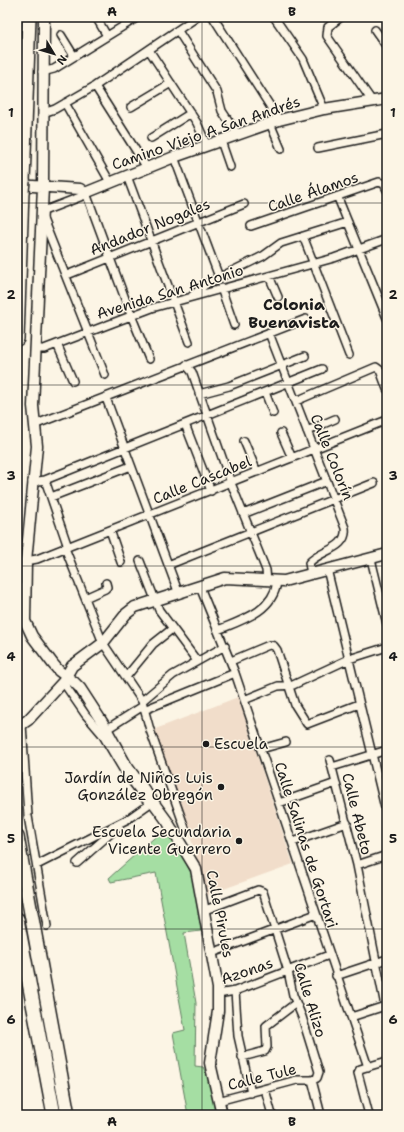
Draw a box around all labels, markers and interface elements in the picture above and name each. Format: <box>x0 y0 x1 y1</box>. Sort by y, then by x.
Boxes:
text: A <box>107 3 117 20</box>
text: B <box>288 3 296 20</box>
north arrow <box>34 34 74 74</box>
text: N <box>53 52 70 68</box>
street label: Camino Viejo A San Andrés <box>109 91 303 175</box>
text: 1 <box>8 104 14 121</box>
text: 1 <box>390 104 396 121</box>
street label: Calle Álamos <box>265 166 361 217</box>
street label: Andador Nogales <box>87 194 213 260</box>
street label: Avenida San Antonio <box>94 260 246 324</box>
text: 2 <box>6 286 16 303</box>
text: 2 <box>388 286 398 303</box>
district label: Colonia Buenavista <box>248 294 340 333</box>
street label: Calle Colorín <box>306 411 358 503</box>
street label: Calle Cascabel <box>150 451 255 509</box>
text: 3 <box>6 467 16 484</box>
text: 3 <box>388 467 398 484</box>
text: 4 <box>6 648 16 665</box>
text: 4 <box>388 648 398 665</box>
place label: Escuela <box>214 734 269 754</box>
marker: Escuela <box>201 739 211 749</box>
street label: Calle Salinas de Gortari <box>270 759 342 931</box>
place label: Jardín de Niños Luis González Obregón <box>64 768 213 805</box>
street label: Calle Abeto <box>337 771 377 857</box>
marker: Jardín de Niños Luis González Obregón <box>216 782 226 792</box>
place label: Escuela Secundaria Vicente Guerrero <box>92 822 232 859</box>
text: 5 <box>7 830 15 847</box>
text: 5 <box>389 830 397 847</box>
marker: Escuela Secundaria Vicente Guerrero <box>234 836 244 846</box>
street label: Calle Pirules <box>202 868 238 960</box>
street label: Azonas <box>218 953 276 989</box>
street label: Calle Alizo <box>289 960 331 1040</box>
text: 6 <box>6 1011 16 1028</box>
text: 6 <box>388 1011 398 1028</box>
street label: Calle Tule <box>226 1059 298 1095</box>
text: A <box>107 1113 117 1130</box>
text: B <box>288 1113 296 1130</box>

